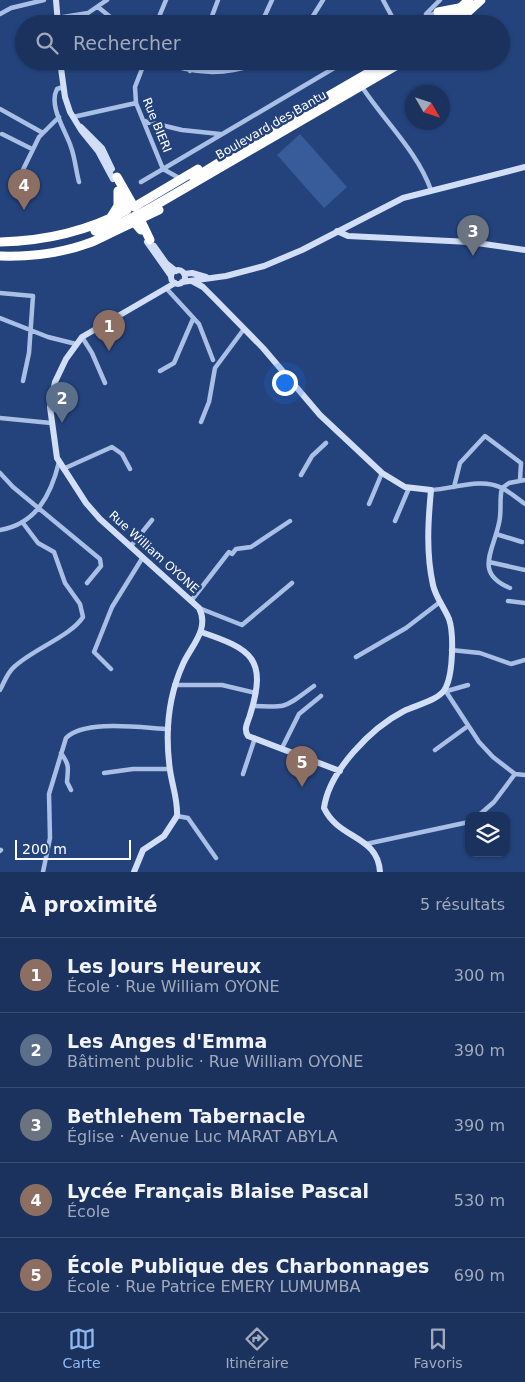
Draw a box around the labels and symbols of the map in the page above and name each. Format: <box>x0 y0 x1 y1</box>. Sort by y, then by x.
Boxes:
north arrow <box>405 85 450 130</box>
street label: Boulevard des Bantu <box>213 88 329 162</box>
street label: Rue BIERI <box>140 96 174 154</box>
pin: 4 <box>8 169 40 210</box>
pin: 3 <box>457 215 489 256</box>
pin: 1 <box>93 310 125 351</box>
your location <box>272 370 298 396</box>
pin: 2 <box>46 382 78 423</box>
street label: Rue William OYONE <box>106 508 202 596</box>
pin: 5 <box>286 746 318 787</box>
scale bar <box>15 837 131 860</box>

